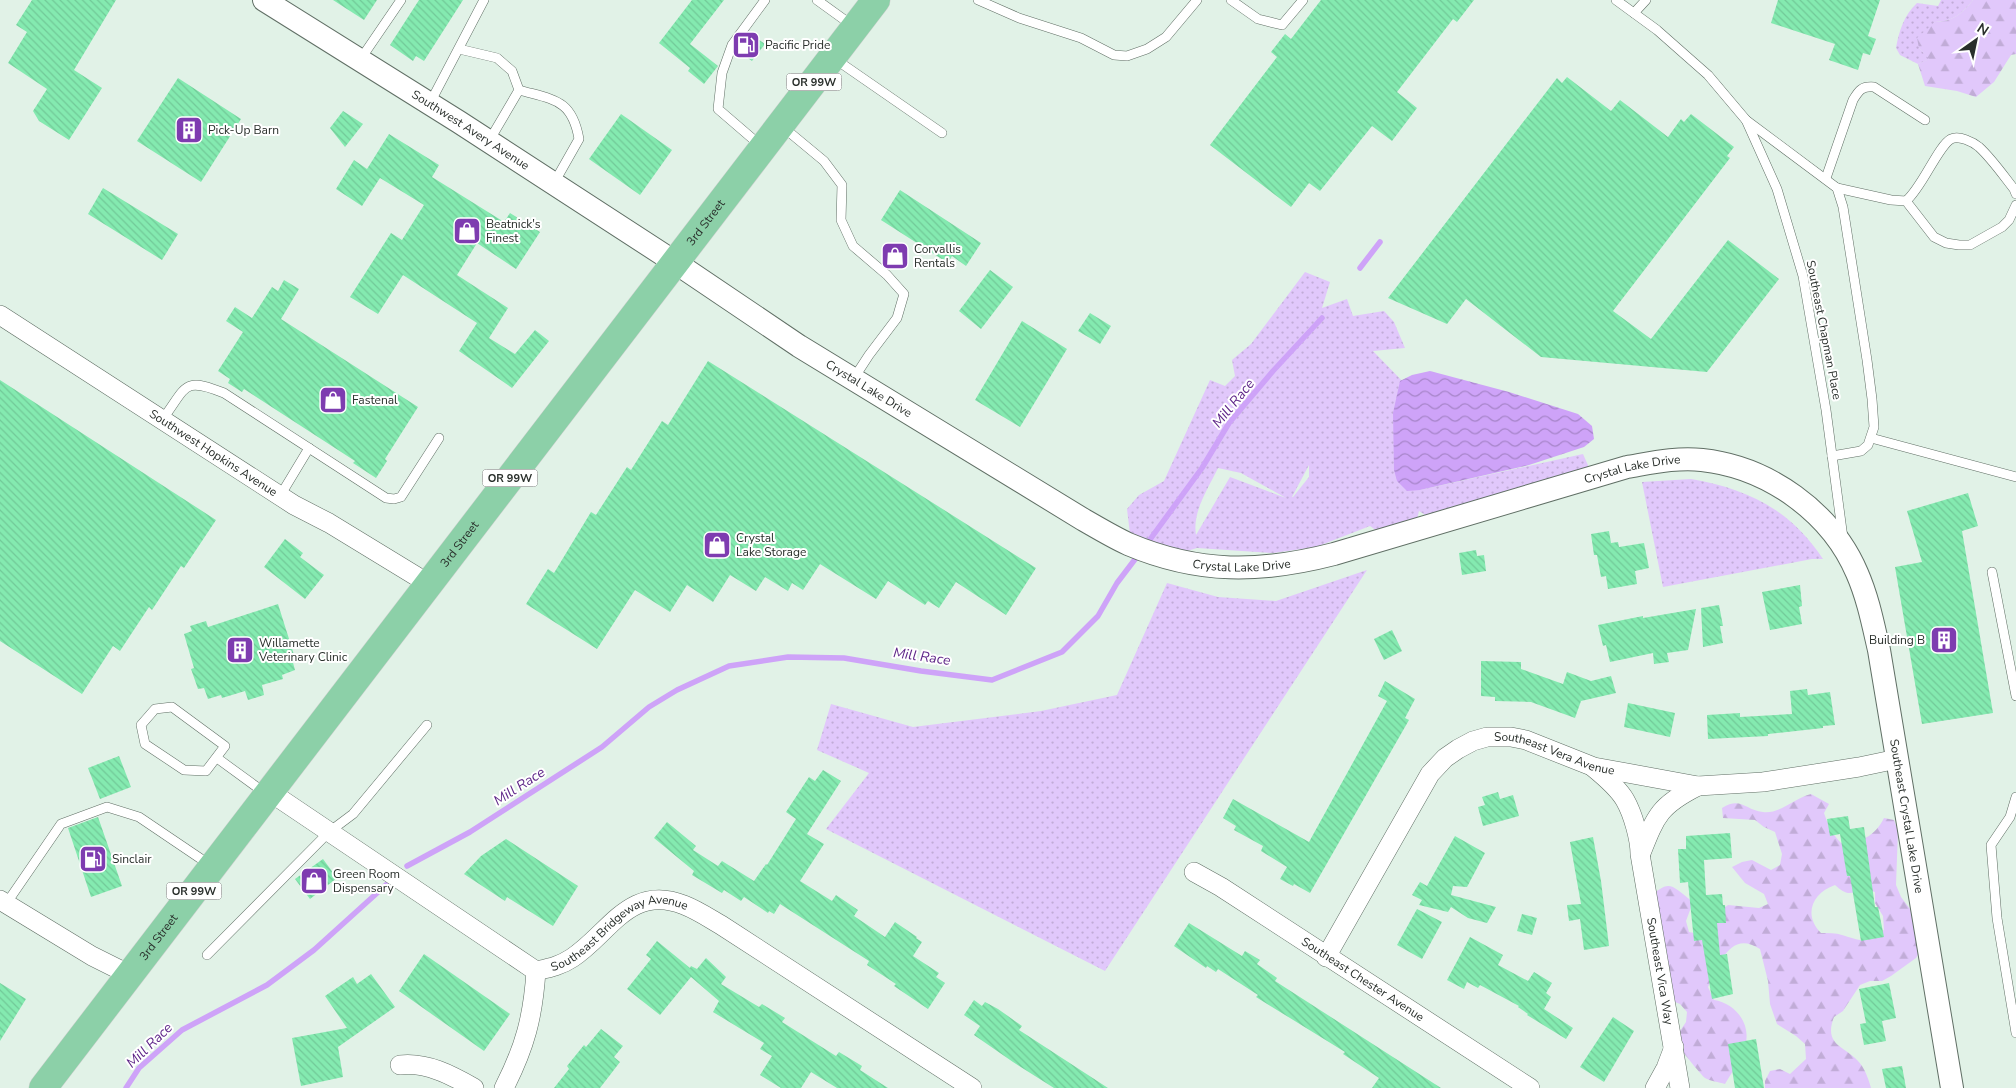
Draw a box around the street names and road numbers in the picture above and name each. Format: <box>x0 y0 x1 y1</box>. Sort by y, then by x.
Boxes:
road number: OR 99W <box>786 74 842 90</box>
street label: Southwest Avery Avenue <box>409 86 532 174</box>
street label: 3rd Street <box>683 195 729 249</box>
street label: Southeast Chapman Place <box>1803 259 1845 401</box>
street label: Crystal Lake Drive <box>823 356 915 421</box>
street label: Southwest Hopkins Avenue <box>146 406 280 500</box>
street label: Crystal Lake Drive <box>1582 451 1681 487</box>
road number: OR 99W <box>482 469 538 486</box>
street label: 3rd Street <box>437 517 483 571</box>
street label: Crystal Lake Drive <box>1191 555 1292 576</box>
street label: Southeast Vera Avenue <box>1494 729 1616 779</box>
street label: Southeast Crystal Lake Drive <box>1886 738 1927 894</box>
road number: OR 99W <box>166 882 222 899</box>
street label: Southeast Bridgeway Avenue <box>549 892 691 975</box>
street label: 3rd Street <box>136 910 182 964</box>
street label: Southeast Vica Way <box>1643 916 1677 1027</box>
street label: Southeast Chester Avenue <box>1298 933 1427 1025</box>

